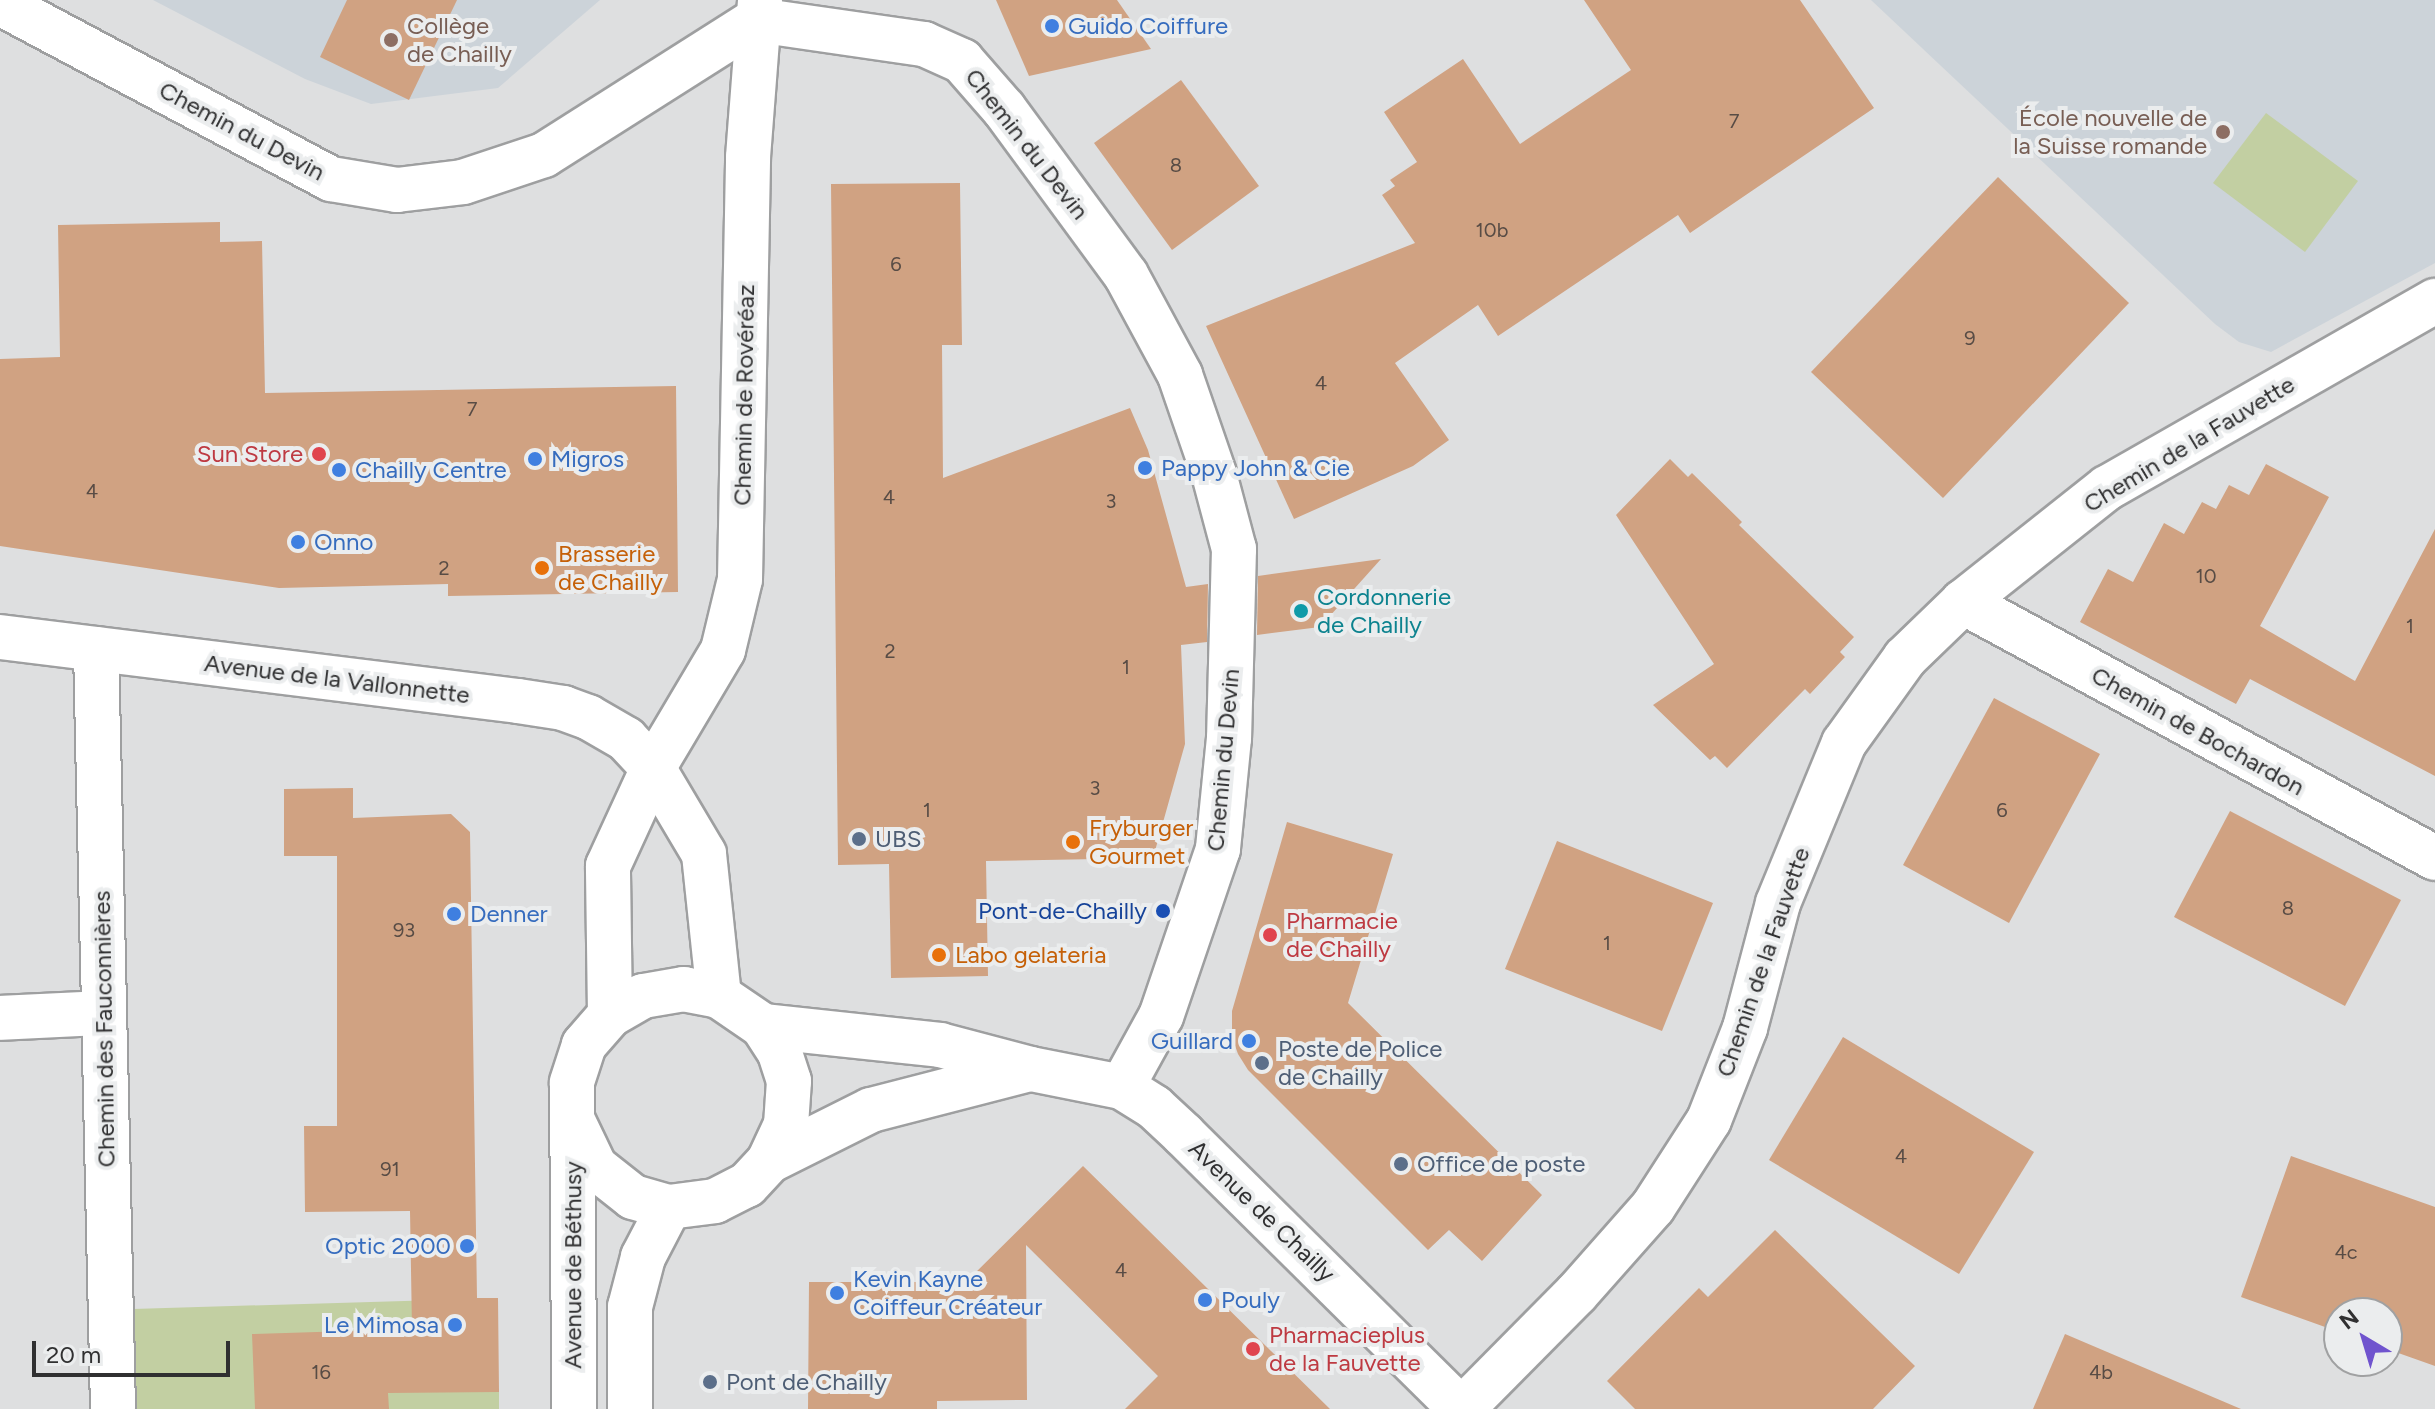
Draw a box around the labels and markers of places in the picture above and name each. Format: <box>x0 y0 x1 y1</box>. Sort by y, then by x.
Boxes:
place label: Collège de Chailly <box>407 12 512 68</box>
place label: Guido Coiffure <box>1068 12 1228 40</box>
marker: Guido Coiffure <box>1043 17 1061 35</box>
marker: Collège de Chailly <box>382 31 400 49</box>
place label: École nouvelle de la Suisse romande <box>2013 104 2207 160</box>
marker: École nouvelle de la Suisse romande <box>2214 123 2232 141</box>
place label: Sun Store <box>197 440 303 468</box>
marker: Sun Store <box>310 445 328 463</box>
place label: Migros <box>551 445 624 473</box>
marker: Migros <box>526 450 544 468</box>
place label: Pappy John & Cie <box>1161 454 1350 482</box>
place label: Chailly Centre <box>355 456 507 484</box>
marker: Pappy John & Cie <box>1136 459 1154 477</box>
marker: Chailly Centre <box>330 461 348 479</box>
place label: Onno <box>314 528 373 556</box>
marker: Onno <box>289 533 307 551</box>
place label: Brasserie de Chailly <box>558 540 663 596</box>
marker: Brasserie de Chailly <box>533 559 551 577</box>
place label: Cordonnerie de Chailly <box>1317 583 1451 639</box>
marker: Cordonnerie de Chailly <box>1292 602 1310 620</box>
place label: Fryburger Gourmet <box>1089 814 1193 870</box>
place label: UBS <box>875 825 921 853</box>
marker: UBS <box>850 830 868 848</box>
marker: Fryburger Gourmet <box>1064 833 1082 851</box>
place label: Pont-de-Chailly <box>978 897 1147 925</box>
place label: Denner <box>470 900 548 928</box>
marker: Pont-de-Chailly <box>1154 902 1172 920</box>
marker: Denner <box>445 905 463 923</box>
place label: Pharmacie de Chailly <box>1286 907 1398 963</box>
marker: Pharmacie de Chailly <box>1261 926 1279 944</box>
place label: Labo gelateria <box>955 941 1106 969</box>
marker: Labo gelateria <box>930 946 948 964</box>
place label: Guillard <box>1151 1027 1233 1055</box>
marker: Guillard <box>1240 1032 1258 1050</box>
place label: Poste de Police de Chailly <box>1278 1035 1442 1091</box>
marker: Poste de Police de Chailly <box>1253 1054 1271 1072</box>
place label: Office de poste <box>1417 1150 1585 1178</box>
marker: Office de poste <box>1392 1155 1410 1173</box>
place label: Optic 2000 <box>325 1232 451 1260</box>
marker: Optic 2000 <box>458 1237 476 1255</box>
place label: Kevin Kayne Coiffeur Créateur <box>853 1265 1042 1321</box>
marker: Kevin Kayne Coiffeur Créateur <box>828 1284 846 1302</box>
place label: Pouly <box>1221 1286 1280 1314</box>
marker: Pouly <box>1196 1291 1214 1309</box>
place label: Le Mimosa <box>324 1311 439 1339</box>
marker: Le Mimosa <box>446 1316 464 1334</box>
place label: Pharmacieplus de la Fauvette <box>1269 1321 1425 1377</box>
marker: Pharmacieplus de la Fauvette <box>1244 1340 1262 1358</box>
place label: Pont de Chailly <box>726 1368 887 1396</box>
marker: Pont de Chailly <box>701 1373 719 1391</box>

